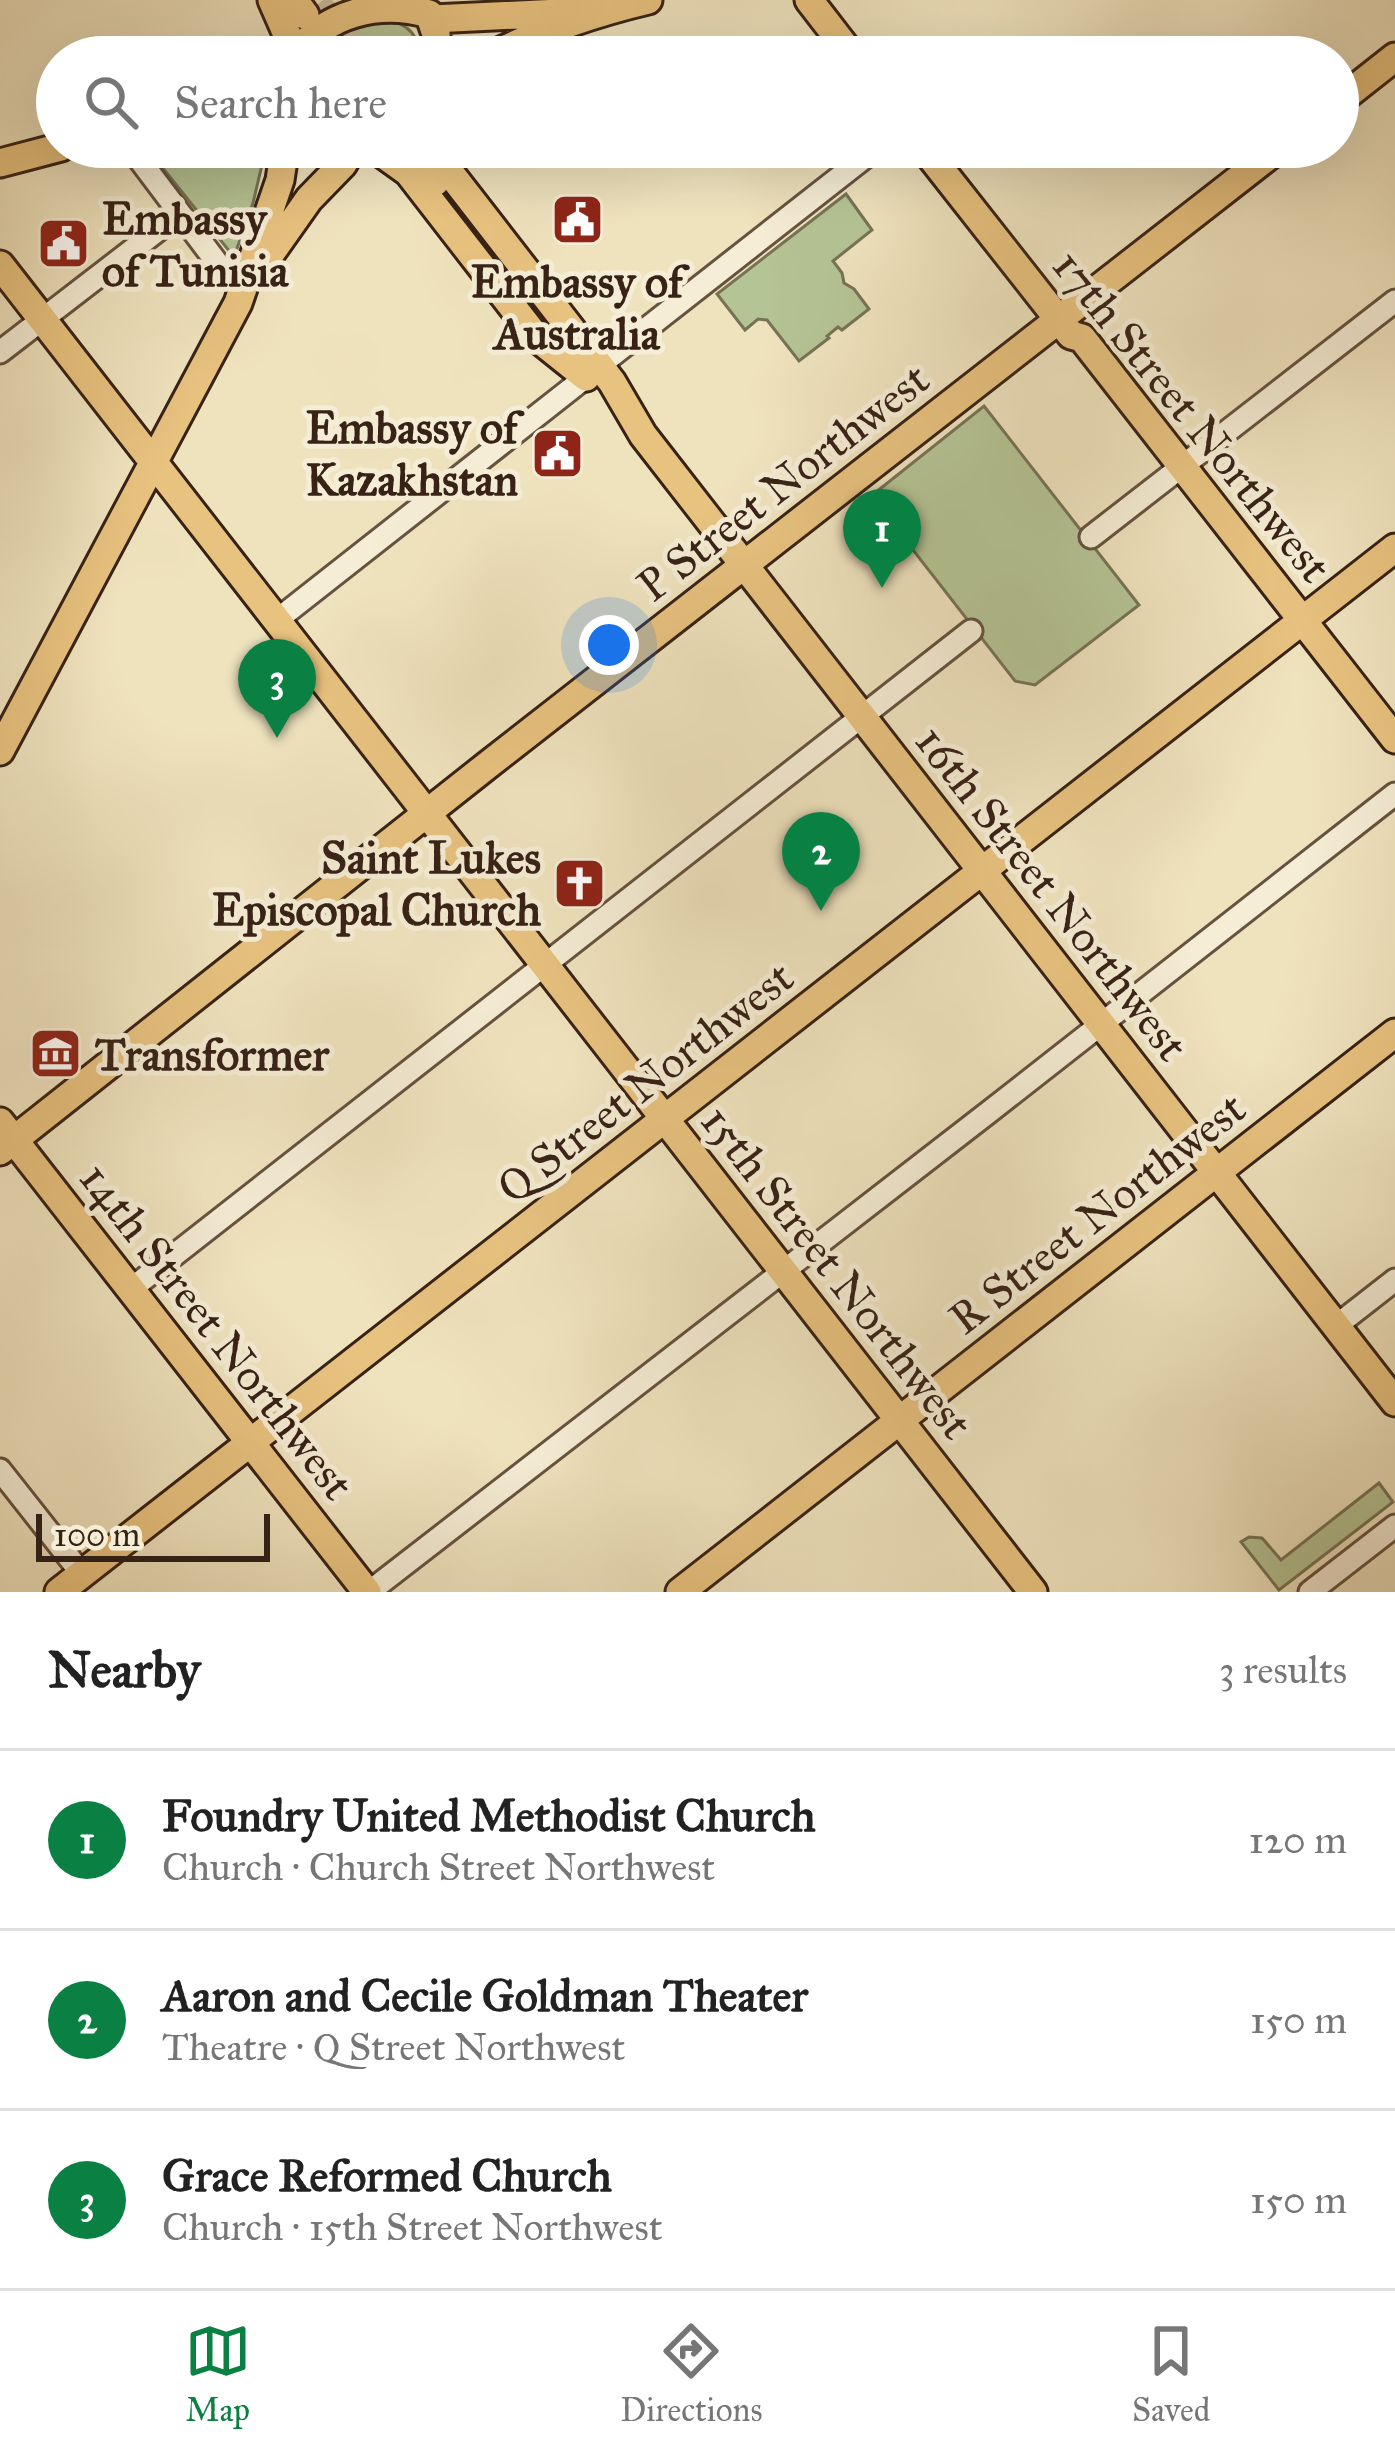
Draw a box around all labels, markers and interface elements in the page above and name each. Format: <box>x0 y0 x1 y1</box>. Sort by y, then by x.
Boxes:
search box <box>36 36 1359 168</box>
icon: search <box>78 69 144 135</box>
text: Search here <box>174 75 387 130</box>
place label: Embassy of Tunisia <box>102 191 289 298</box>
public building icon: Embassy of Australia <box>549 192 605 248</box>
public building icon: Embassy of Tunisia <box>35 216 91 272</box>
street label: 17th Street Northwest <box>1041 239 1343 593</box>
place label: Embassy of Australia <box>471 254 690 361</box>
street label: P Street Northwest <box>626 351 940 613</box>
place label: Embassy of Kazakhstan <box>306 400 525 507</box>
public building icon: Embassy of Kazakhstan <box>529 425 585 481</box>
pin: 1 <box>843 489 921 588</box>
your location <box>579 615 639 675</box>
pin: 3 <box>238 639 316 738</box>
street label: 16th Street Northwest <box>904 714 1200 1072</box>
pin: 2 <box>782 812 860 911</box>
place label: Saint Lukes Episcopal Church <box>212 830 541 937</box>
church icon: Saint Lukes Episcopal Church <box>552 855 608 911</box>
street label: Q Street Northwest <box>486 949 804 1215</box>
museum icon: Transformer <box>28 1026 84 1082</box>
place label: Transformer <box>95 1027 330 1082</box>
street label: R Street Northwest <box>938 1080 1256 1346</box>
street label: 15th Street Northwest <box>690 1094 984 1450</box>
street label: 14th Street Northwest <box>68 1151 366 1511</box>
scale bar <box>36 1508 270 1561</box>
text: 100 m <box>54 1515 140 1555</box>
text: Nearby <box>48 1639 200 1701</box>
text: 3 results <box>1219 1646 1347 1694</box>
text: Foundry United Methodist Church <box>162 1788 815 1843</box>
text: 1 <box>79 1816 95 1864</box>
text: 120 m <box>1248 1816 1347 1864</box>
text: Church · Church Street Northwest <box>162 1843 715 1891</box>
text: Aaron and Cecile Goldman Theater <box>162 1968 808 2023</box>
text: 2 <box>77 1996 97 2044</box>
text: 150 m <box>1250 1996 1347 2044</box>
text: Theatre · Q Street Northwest <box>162 2023 625 2071</box>
text: Grace Reformed Church <box>162 2148 612 2203</box>
text: 3 <box>79 2176 95 2224</box>
text: 150 m <box>1250 2176 1347 2224</box>
text: Church · 15th Street Northwest <box>162 2203 663 2251</box>
tab: Map <box>185 2318 251 2430</box>
tab: Directions <box>620 2318 762 2430</box>
tab: Saved <box>1132 2318 1210 2430</box>

